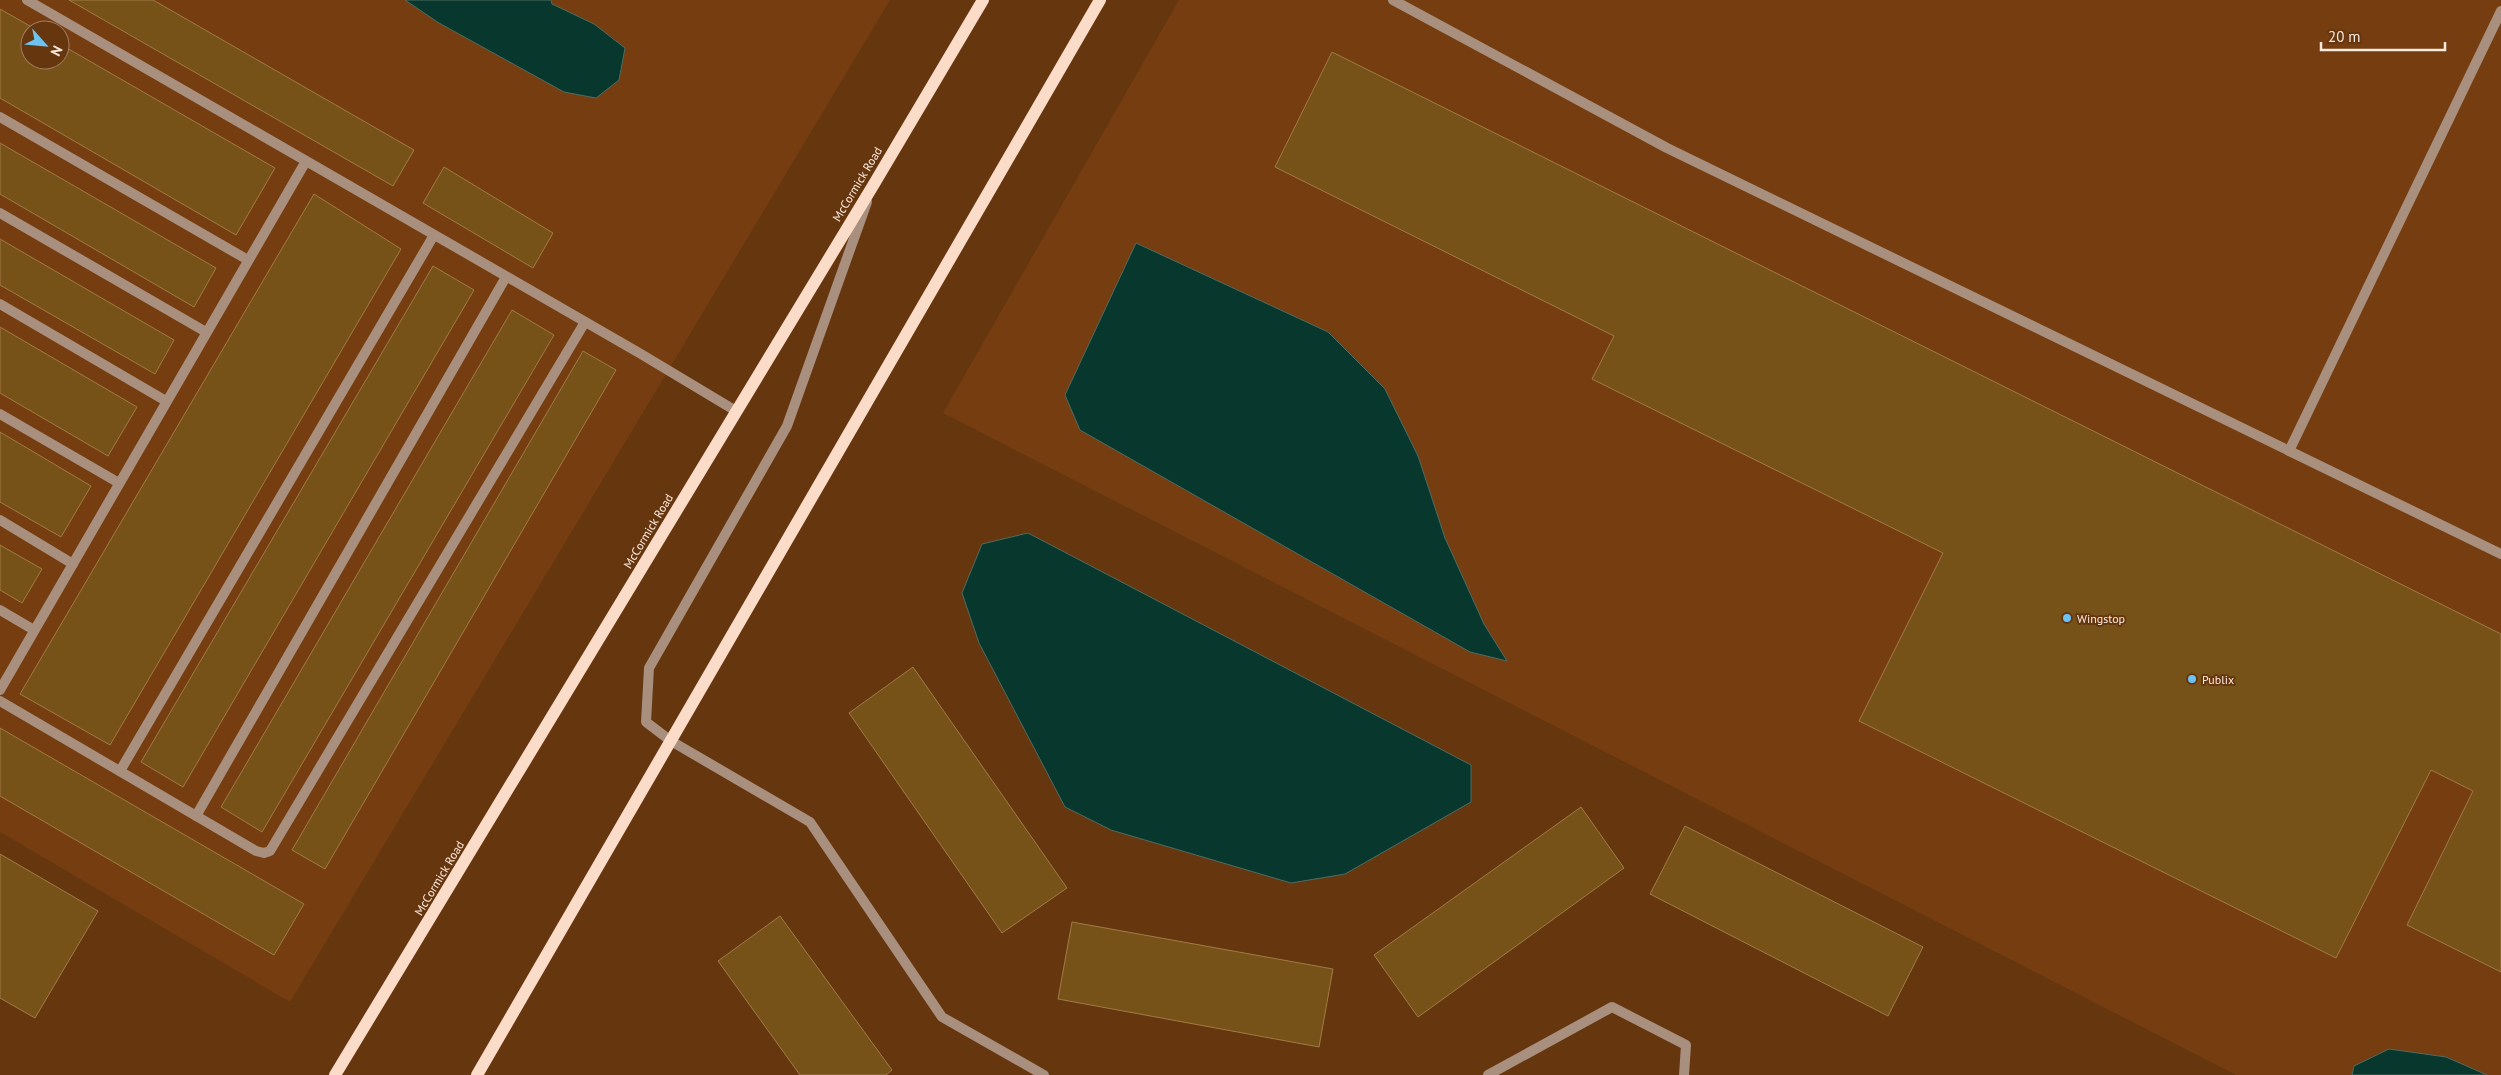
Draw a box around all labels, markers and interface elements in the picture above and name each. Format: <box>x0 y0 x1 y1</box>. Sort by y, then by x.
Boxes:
north arrow <box>20 20 70 70</box>
scale bar <box>2321 20 2445 52</box>
text: 20 m <box>2328 27 2361 46</box>
text: N <box>46 43 67 59</box>
street label: McCormick Road <box>829 144 885 224</box>
street label: McCormick Road <box>620 491 676 571</box>
place label: Wingstop <box>2077 611 2125 626</box>
marker: Wingstop <box>2061 612 2073 624</box>
place label: Publix <box>2202 672 2234 687</box>
marker: Publix <box>2186 673 2198 685</box>
street label: McCormick Road <box>411 838 467 918</box>

